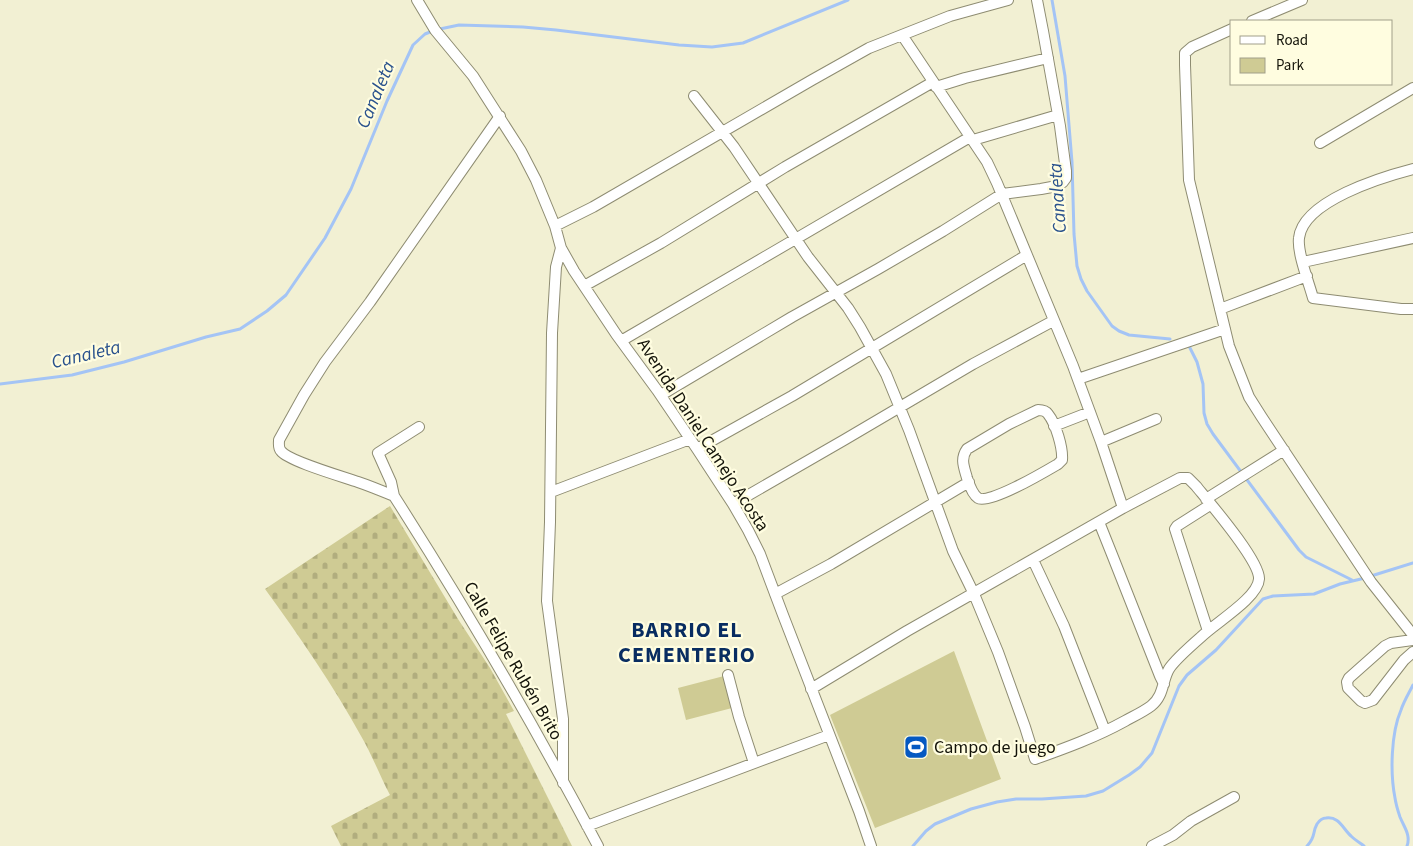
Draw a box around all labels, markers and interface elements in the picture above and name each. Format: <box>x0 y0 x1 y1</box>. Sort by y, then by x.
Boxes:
legend <box>1230 20 1393 85</box>
text: Road <box>1276 30 1308 51</box>
text: Park <box>1276 55 1305 76</box>
water label: Canaleta <box>350 57 402 133</box>
water label: Canaleta <box>1042 162 1074 234</box>
water label: Canaleta <box>49 334 123 376</box>
street label: Avenida Daniel Camejo Acosta <box>631 334 775 536</box>
street label: Calle Felipe Rubén Brito <box>457 577 569 745</box>
district label: BARRIO EL CEMENTERIO <box>618 614 756 671</box>
sports icon: Campo de juego <box>903 734 929 760</box>
place label: Campo de juego <box>934 735 1056 760</box>

